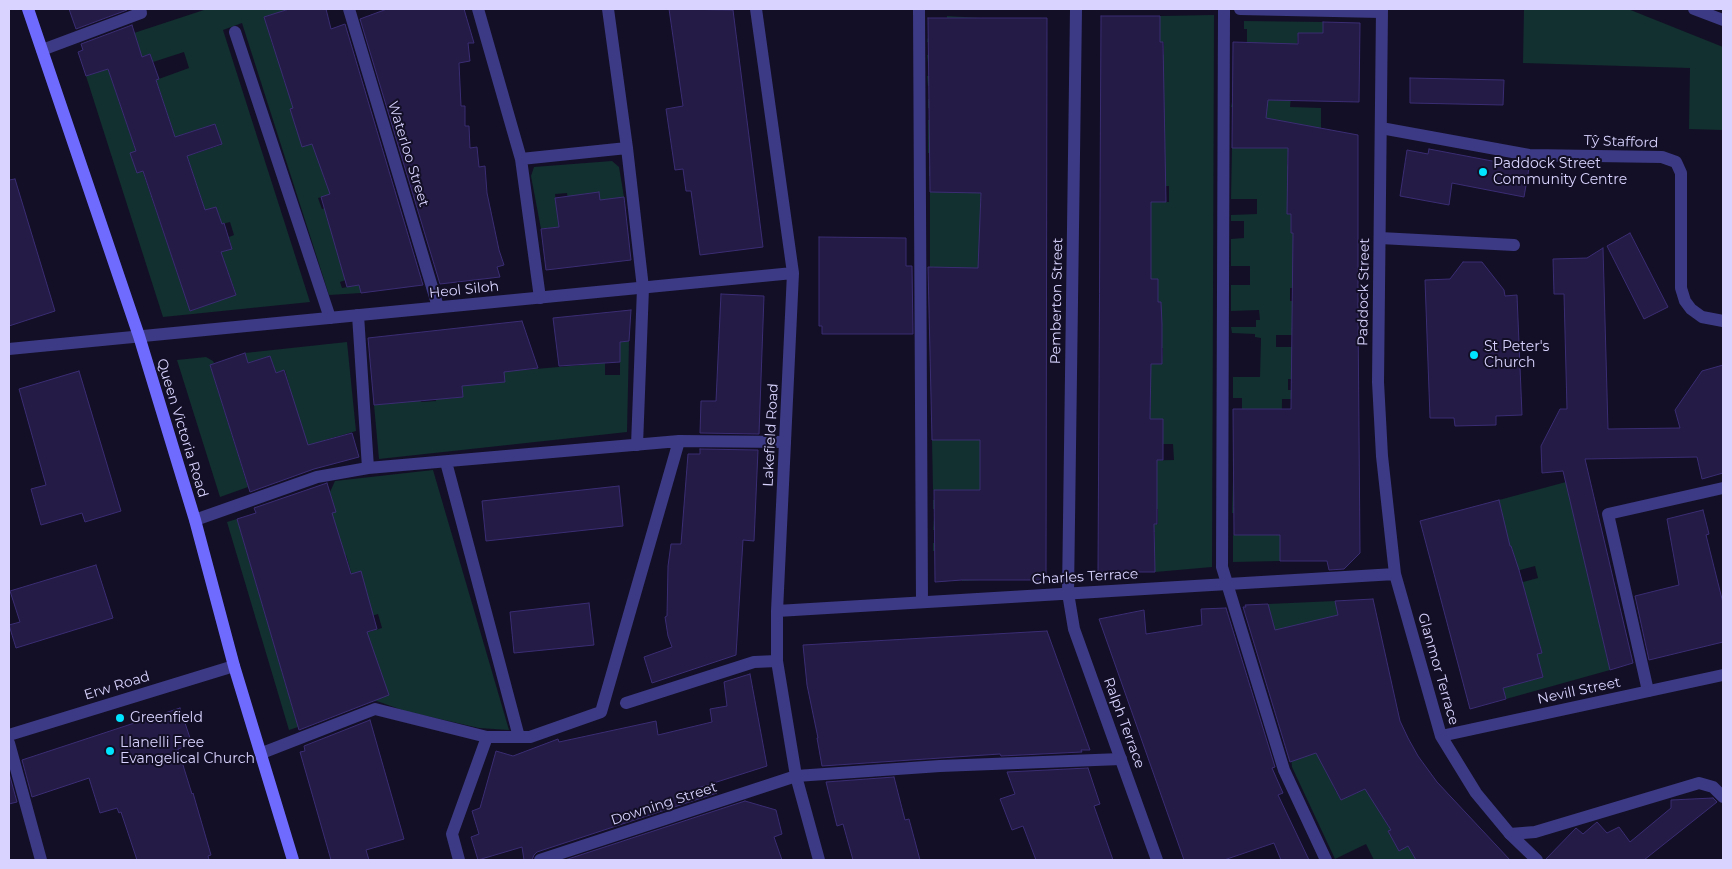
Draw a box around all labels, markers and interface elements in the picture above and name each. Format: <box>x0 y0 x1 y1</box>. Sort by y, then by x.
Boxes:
street label: Waterloo Street <box>384 99 432 209</box>
street label: Tŷ Stafford <box>1583 132 1659 152</box>
place label: Paddock Street Community Centre <box>1493 156 1627 188</box>
marker: Paddock Street Community Centre <box>1477 166 1489 178</box>
street label: Pemberton Street <box>1047 238 1067 364</box>
street label: Paddock Street <box>1355 238 1373 346</box>
street label: Heol Siloh <box>428 278 500 302</box>
place label: St Peter's Church <box>1484 339 1549 372</box>
marker: St Peter's Church <box>1468 349 1480 361</box>
street label: Queen Victoria Road <box>153 356 211 500</box>
street label: Lakefield Road <box>760 383 782 487</box>
street label: Charles Terrace <box>1031 566 1139 588</box>
street label: Glanmor Terrace <box>1414 611 1462 727</box>
street label: Erw Road <box>82 668 152 704</box>
street label: Nevill Street <box>1536 674 1622 708</box>
street label: Ralph Terrace <box>1100 675 1148 771</box>
place label: Greenfield <box>130 710 203 726</box>
marker: Greenfield <box>114 712 126 724</box>
place label: Llanelli Free Evangelical Church <box>120 735 255 768</box>
marker: Llanelli Free Evangelical Church <box>104 745 116 757</box>
street label: Downing Street <box>609 779 719 829</box>

